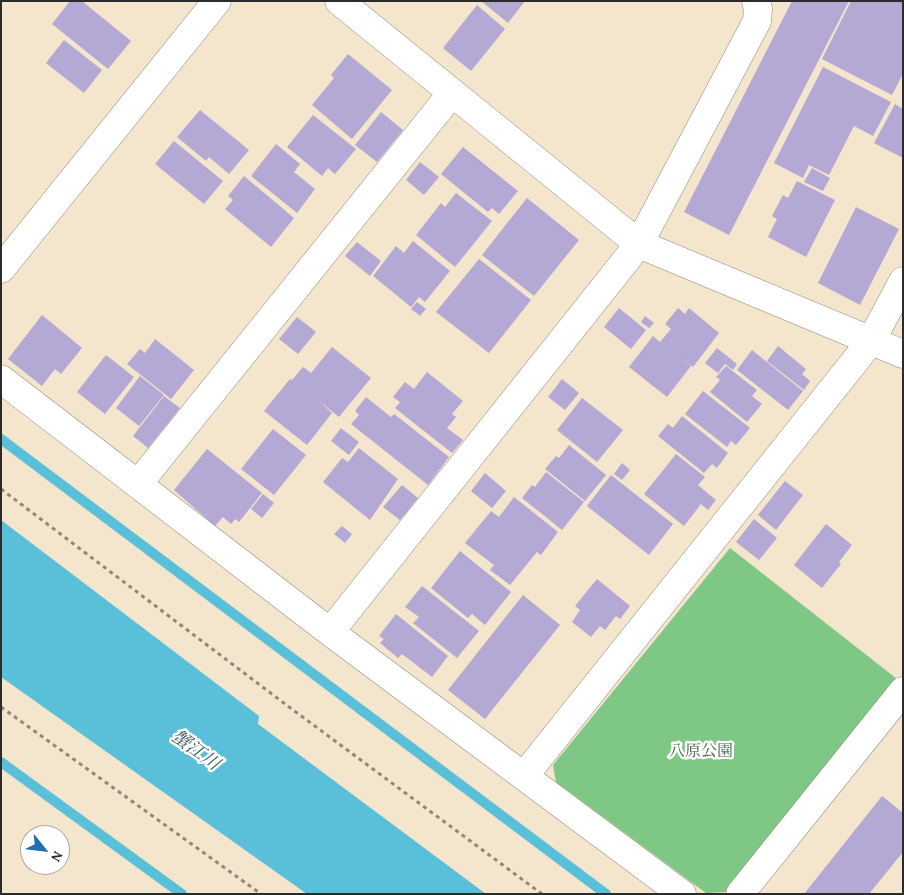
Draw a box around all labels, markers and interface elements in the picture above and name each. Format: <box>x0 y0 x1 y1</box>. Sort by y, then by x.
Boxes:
water label: 蟹江川 <box>167 726 223 776</box>
park label: 八原公園 <box>669 742 733 762</box>
north arrow <box>20 825 70 875</box>
text: N <box>46 848 68 866</box>

